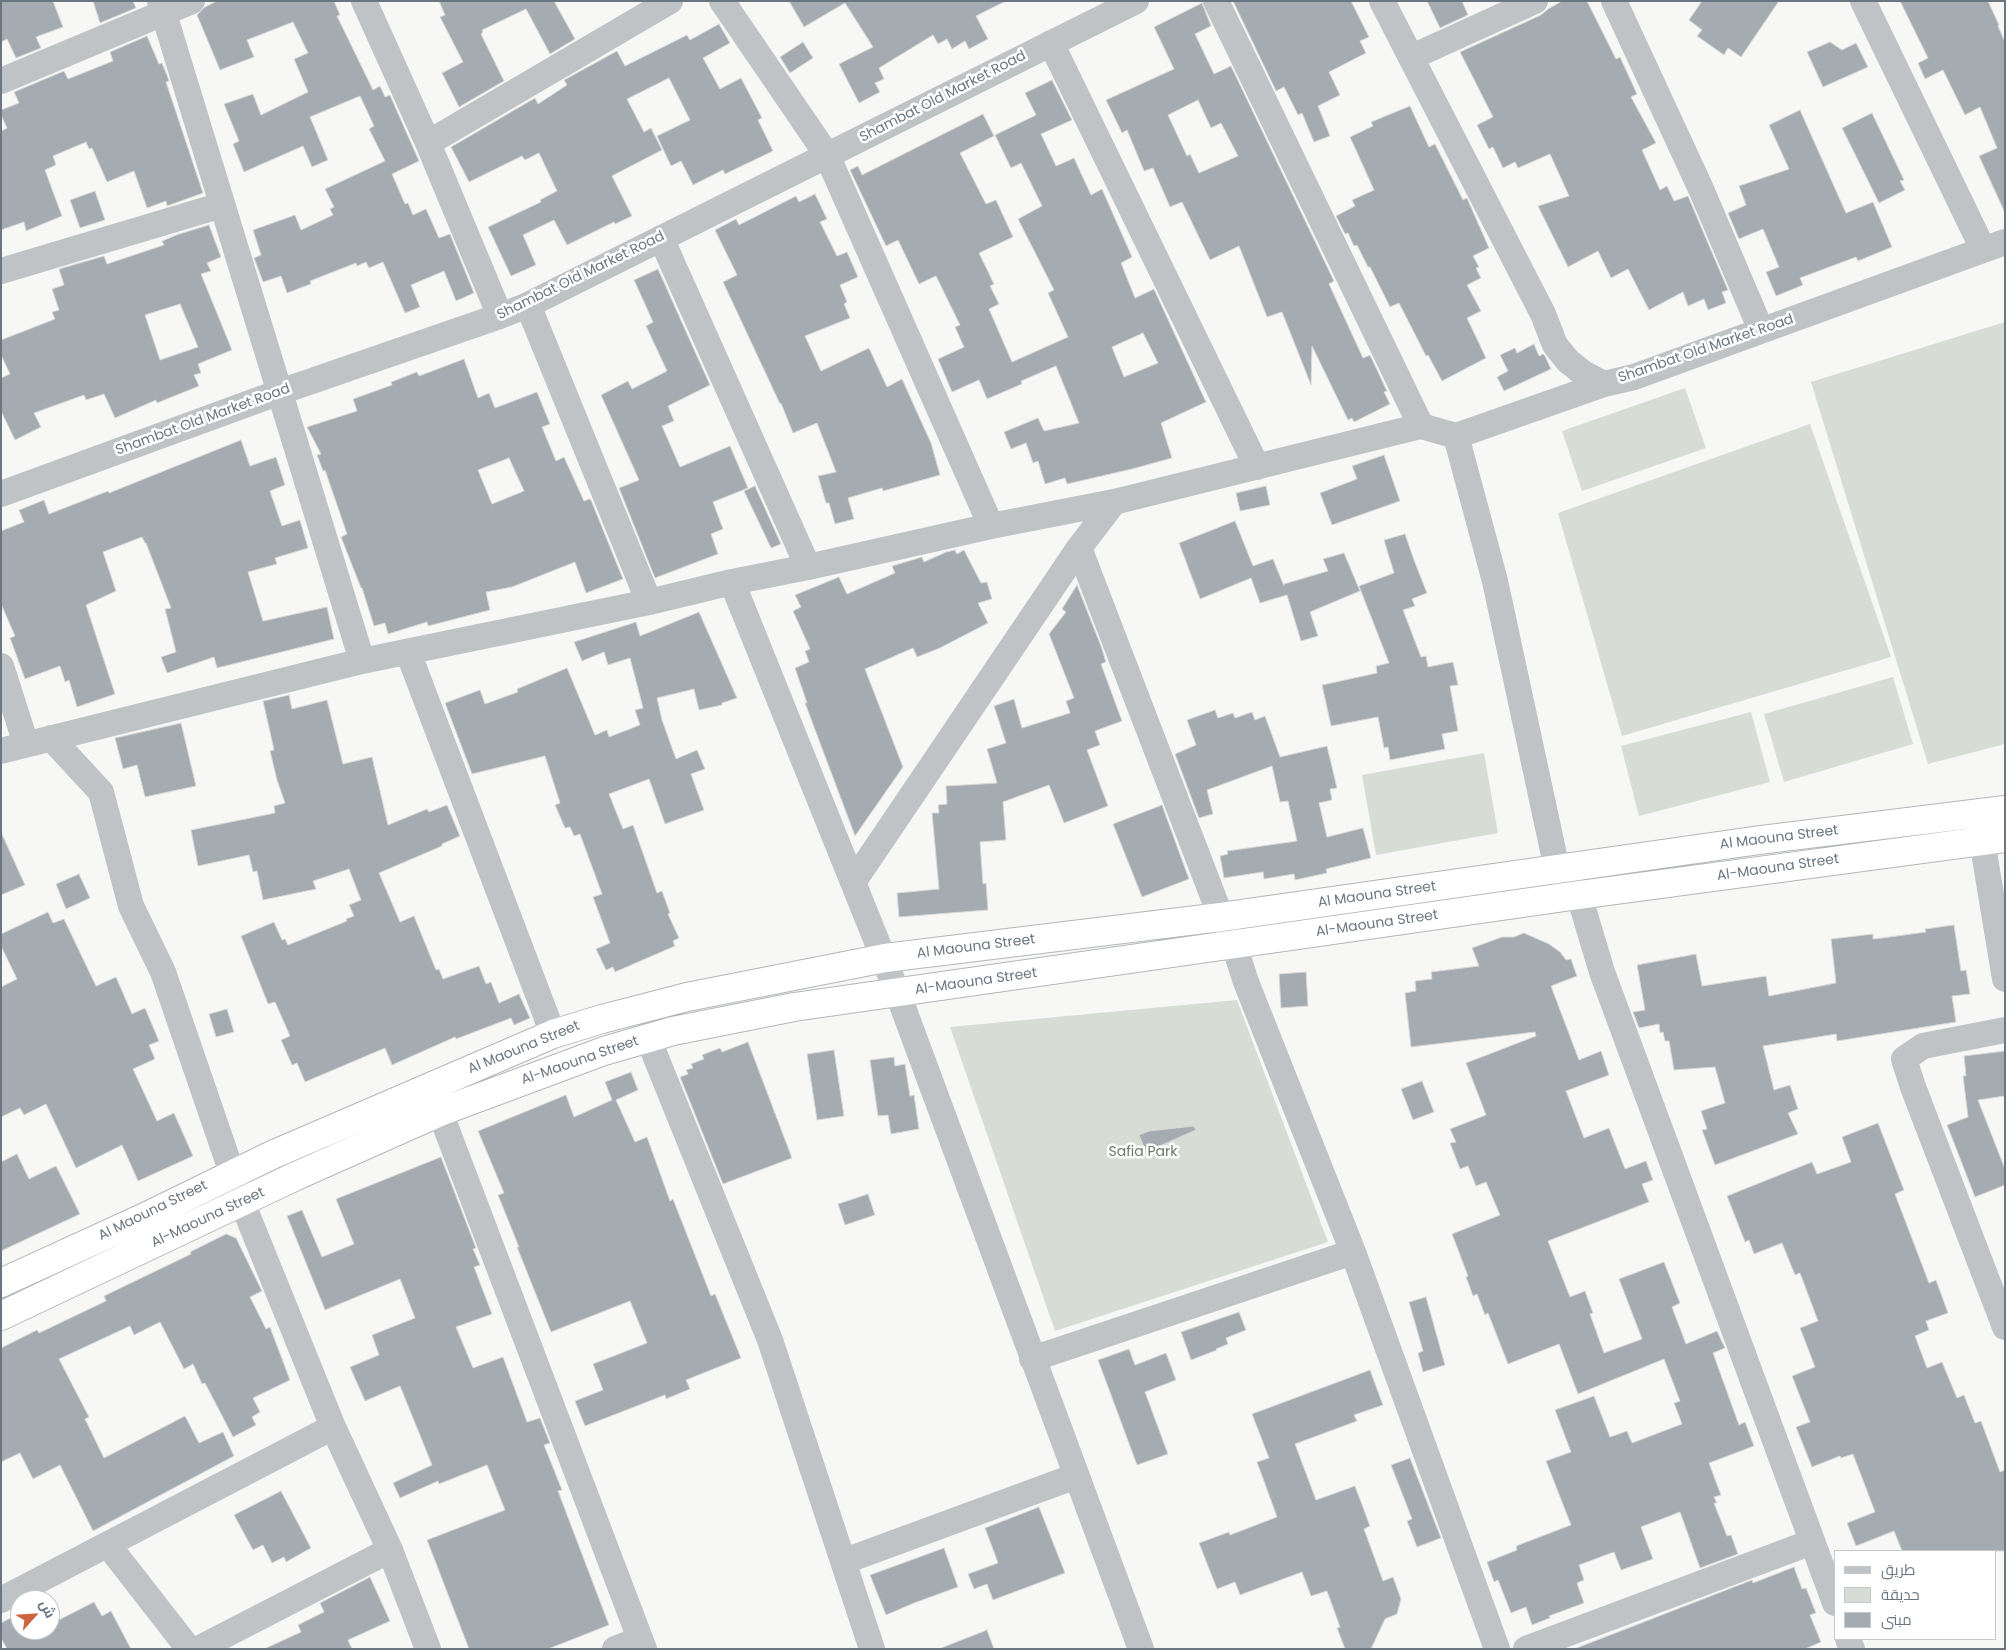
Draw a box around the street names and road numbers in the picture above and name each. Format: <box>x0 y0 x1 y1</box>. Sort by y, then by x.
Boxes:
street label: Shambat Old Market Road <box>857 48 1029 146</box>
street label: Shambat Old Market Road <box>494 228 668 324</box>
street label: Shambat Old Market Road <box>1616 311 1796 387</box>
street label: Shambat Old Market Road <box>114 381 292 459</box>
street label: Al Maouna Street <box>1719 822 1839 854</box>
street label: Al-Maouna Street <box>1716 851 1840 885</box>
street label: Al Maouna Street <box>1317 878 1437 912</box>
street label: Al-Maouna Street <box>1315 907 1439 941</box>
street label: Al Maouna Street <box>916 931 1036 963</box>
street label: Al-Maouna Street <box>914 965 1038 999</box>
street label: Al Maouna Street <box>466 1018 582 1078</box>
street label: Al-Maouna Street <box>519 1033 641 1089</box>
street label: Al Maouna Street <box>96 1177 210 1245</box>
street label: Al-Maouna Street <box>149 1184 267 1252</box>

